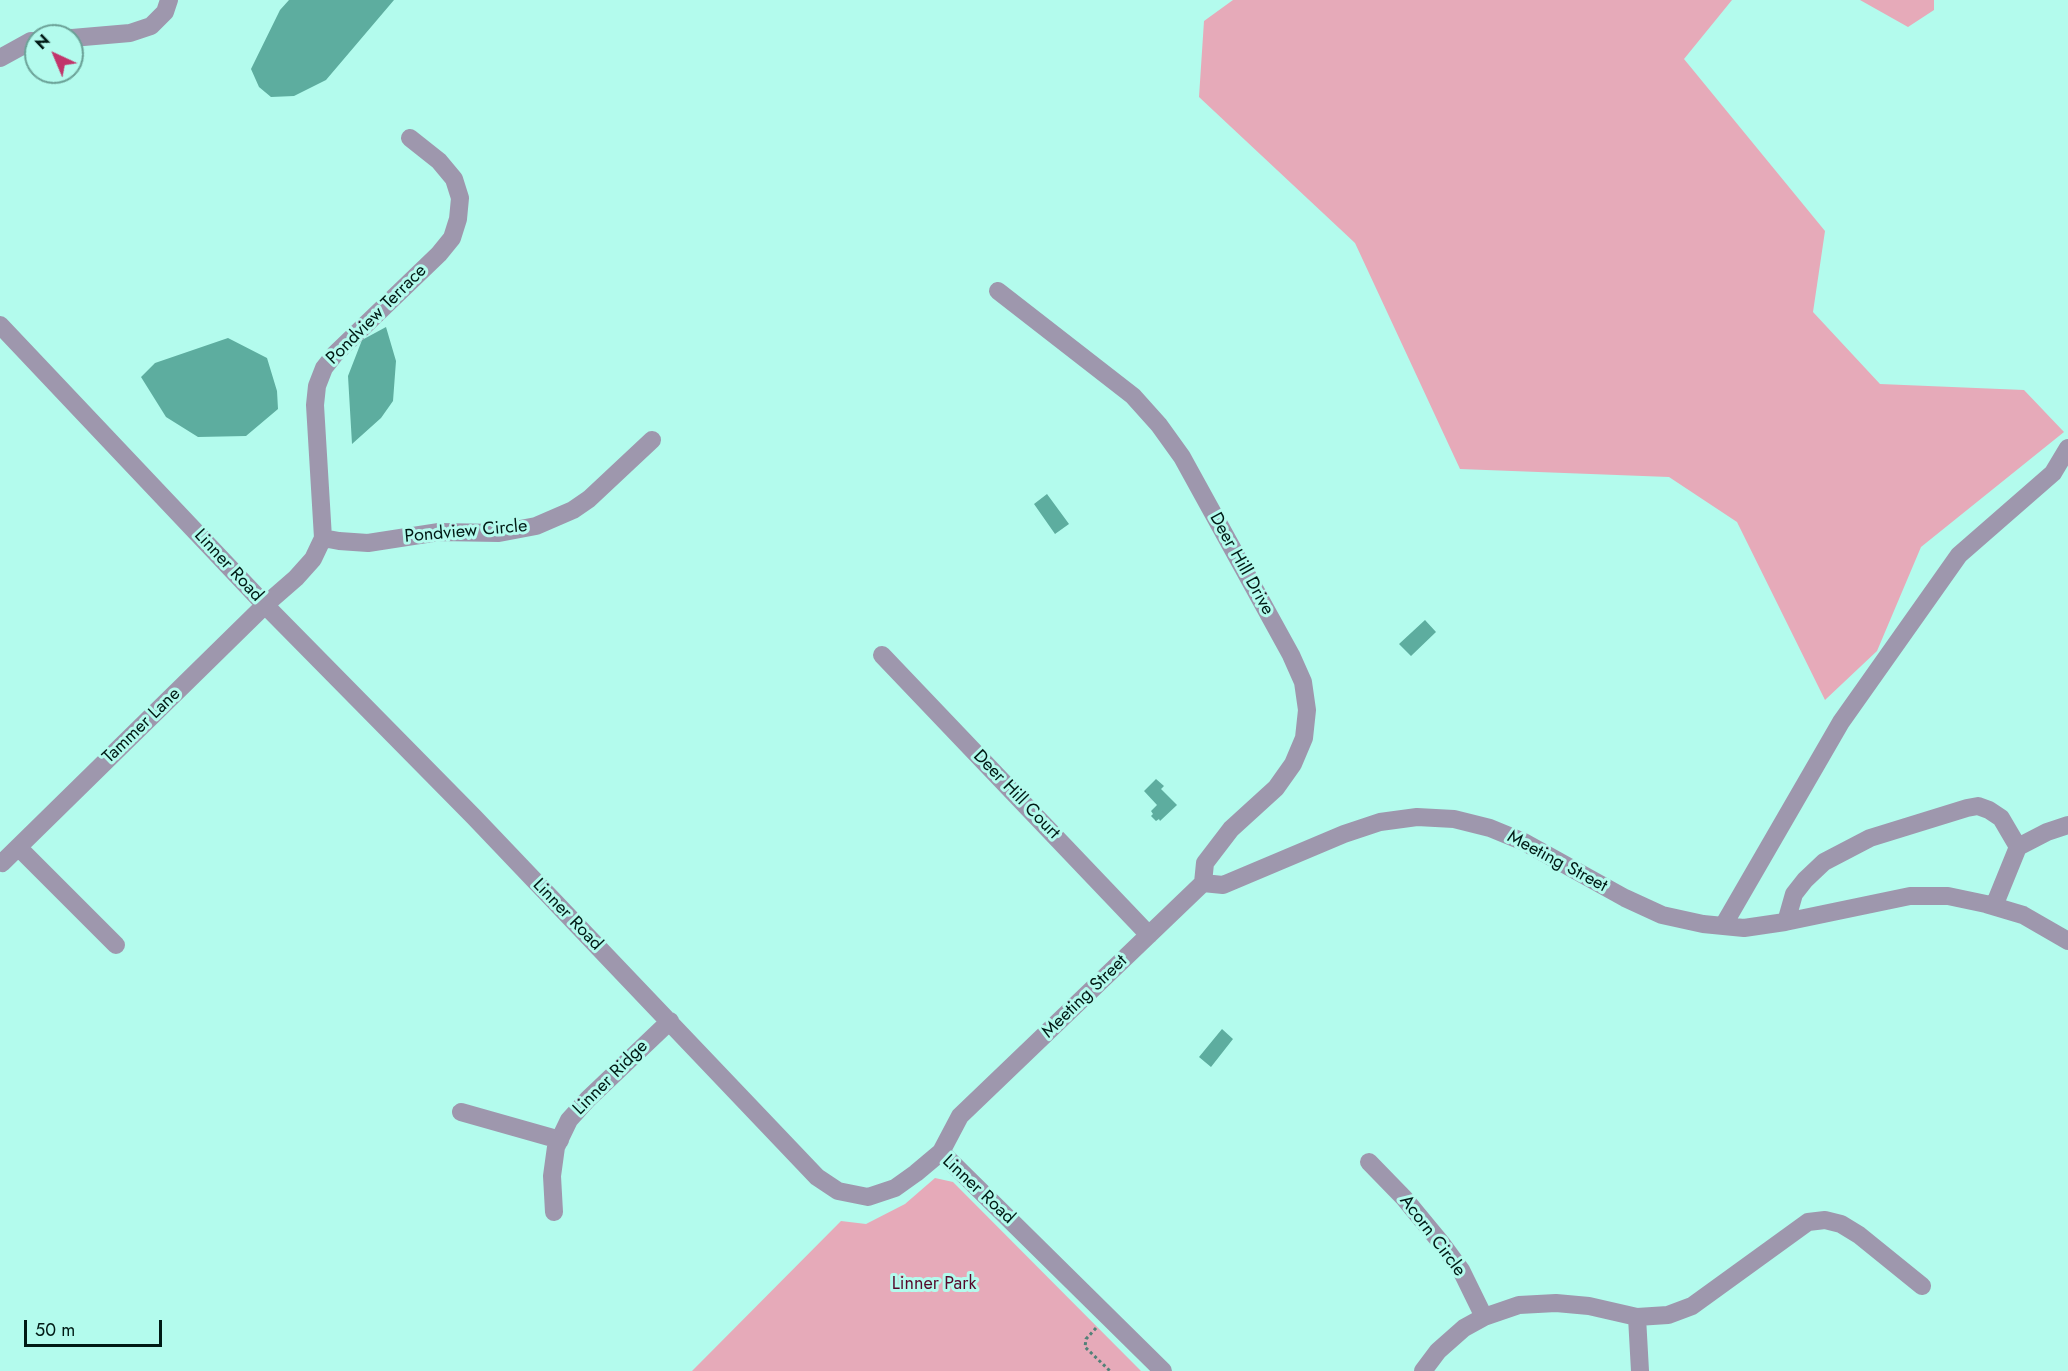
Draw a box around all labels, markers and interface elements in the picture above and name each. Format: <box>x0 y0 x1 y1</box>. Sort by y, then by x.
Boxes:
north arrow <box>24 24 84 84</box>
text: N <box>30 29 55 55</box>
street label: Pondview Terrace <box>322 260 432 370</box>
street label: Deer Hill Drive <box>1204 509 1278 619</box>
street label: Pondview Circle <box>404 516 528 548</box>
street label: Linner Road <box>189 525 267 607</box>
street label: Tammer Lane <box>99 684 185 768</box>
street label: Deer Hill Court <box>968 746 1064 844</box>
street label: Meeting Street <box>1503 827 1611 897</box>
street label: Linner Road <box>528 875 606 955</box>
street label: Meeting Street <box>1038 951 1132 1043</box>
street label: Linner Ridge <box>569 1036 653 1120</box>
street label: Linner Road <box>937 1151 1019 1229</box>
street label: Acorn Circle <box>1394 1191 1470 1281</box>
park label: Linner Park <box>892 1274 976 1296</box>
scale bar <box>27 1308 165 1346</box>
text: 50 m <box>35 1317 75 1343</box>

